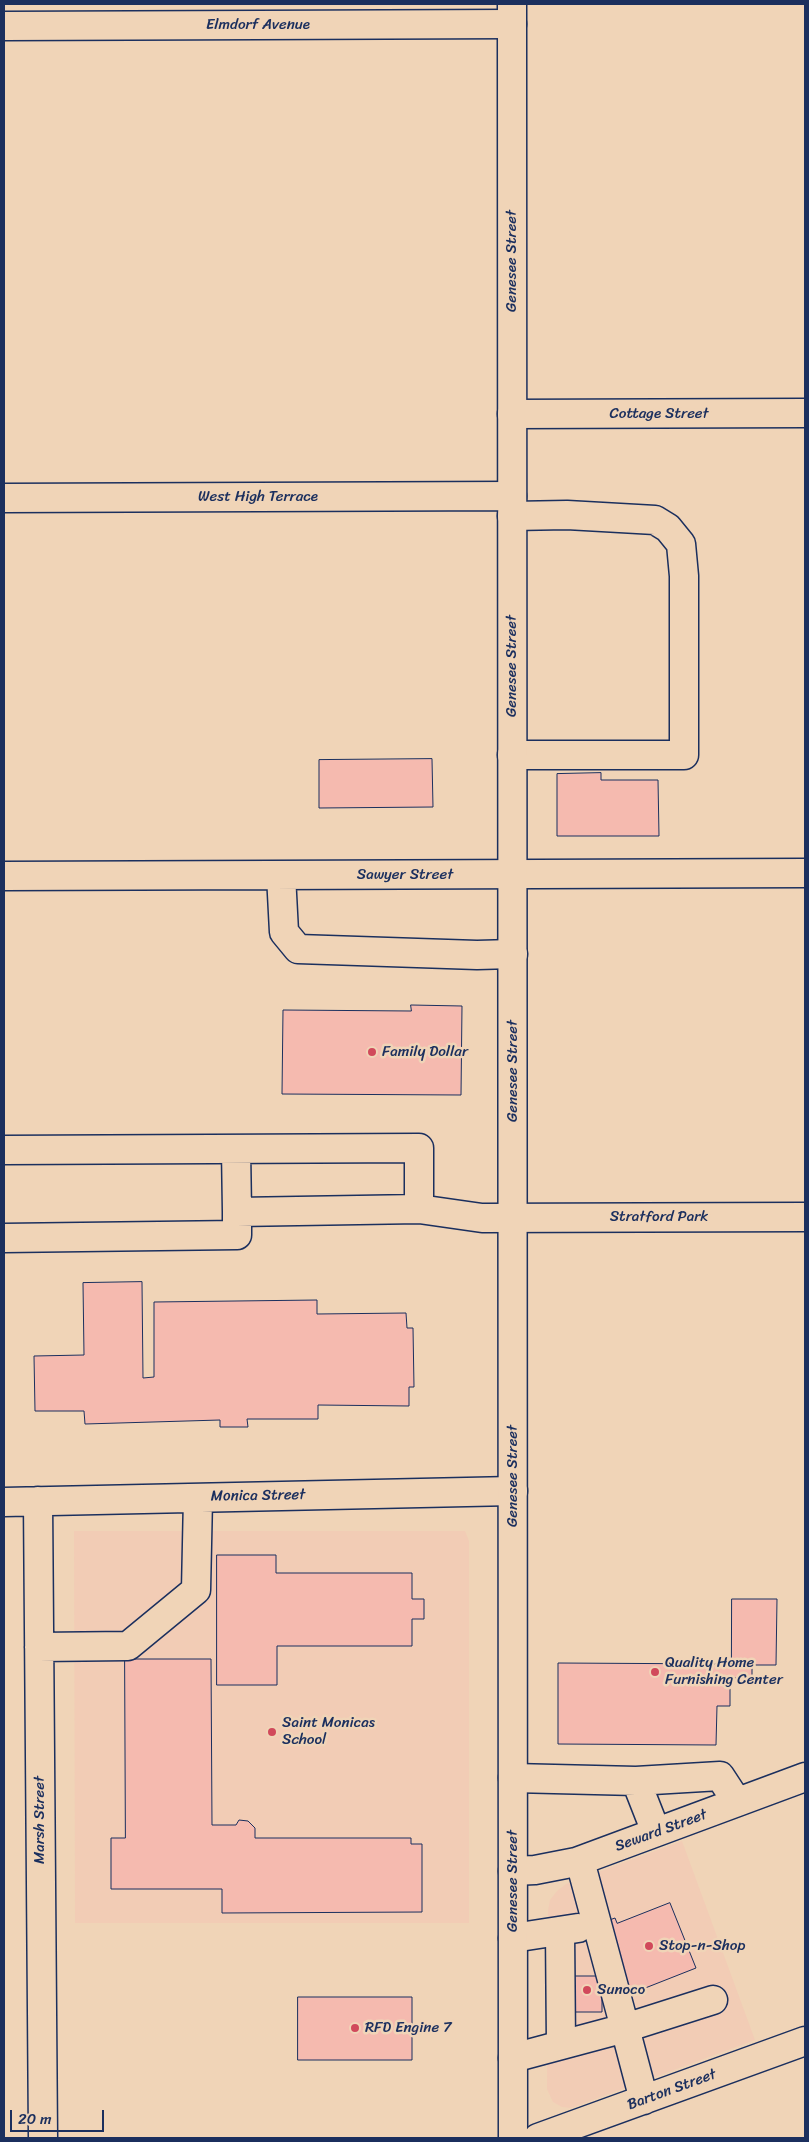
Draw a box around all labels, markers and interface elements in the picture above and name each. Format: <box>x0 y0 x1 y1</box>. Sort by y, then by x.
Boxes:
street label: Elmdorf Avenue <box>206 16 310 34</box>
street label: Genesee Street <box>503 210 521 312</box>
street label: Cottage Street <box>609 405 709 423</box>
street label: West High Terrace <box>198 488 318 506</box>
street label: Genesee Street <box>503 615 521 717</box>
street label: Sawyer Street <box>357 866 453 884</box>
street label: Genesee Street <box>504 1020 522 1122</box>
place label: Family Dollar <box>382 1043 468 1061</box>
marker: Family Dollar <box>366 1046 378 1058</box>
street label: Stratford Park <box>610 1208 708 1226</box>
street label: Genesee Street <box>504 1425 522 1527</box>
street label: Monica Street <box>211 1486 305 1506</box>
place label: Quality Home Furnishing Center <box>665 1654 783 1689</box>
marker: Quality Home Furnishing Center <box>649 1666 661 1678</box>
place label: Saint Monicas School <box>282 1714 375 1749</box>
marker: Saint Monicas School <box>266 1726 278 1738</box>
street label: Marsh Street <box>31 1776 49 1864</box>
street label: Seward Street <box>613 1806 709 1856</box>
street label: Genesee Street <box>504 1830 522 1932</box>
place label: Stop-n-Shop <box>659 1937 745 1955</box>
marker: Stop-n-Shop <box>643 1940 655 1952</box>
place label: Sunoco <box>597 1981 645 1999</box>
marker: Sunoco <box>581 1984 593 1996</box>
place label: RFD Engine 7 <box>365 2019 452 2037</box>
marker: RFD Engine 7 <box>349 2022 361 2034</box>
street label: Barton Street <box>625 2066 719 2114</box>
scale bar <box>12 2100 106 2132</box>
text: 20 m <box>18 2106 52 2132</box>

